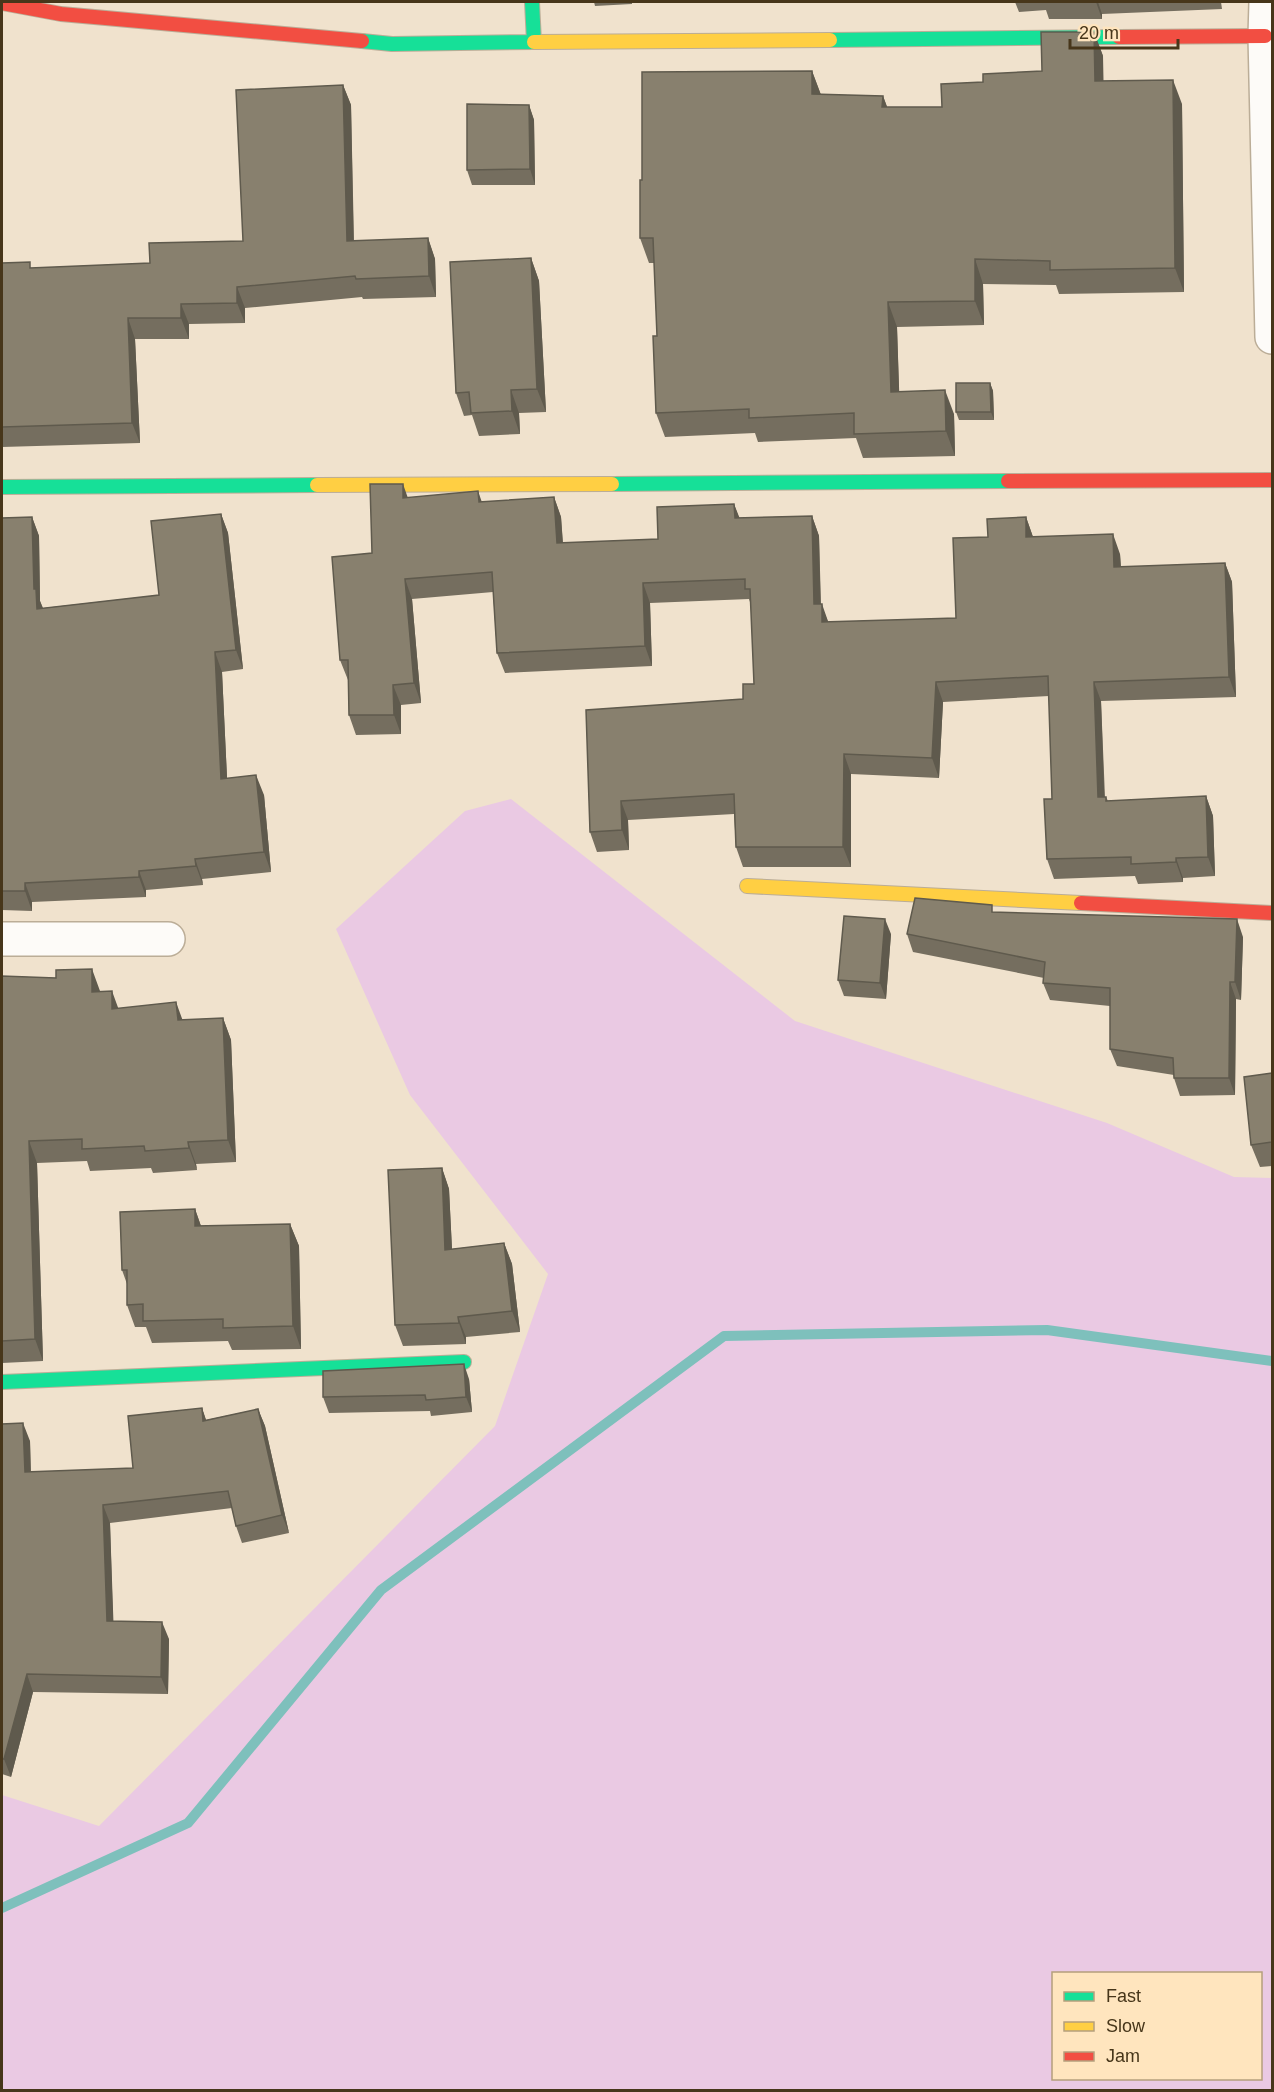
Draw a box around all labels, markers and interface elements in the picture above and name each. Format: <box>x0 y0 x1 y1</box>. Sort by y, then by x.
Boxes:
scale bar <box>1070 12 1178 50</box>
text: 20 m <box>1079 23 1119 43</box>
legend <box>1052 1972 1262 2080</box>
text: Fast <box>1106 1986 1141 2006</box>
text: Slow <box>1106 2016 1146 2036</box>
text: Jam <box>1106 2046 1140 2066</box>

